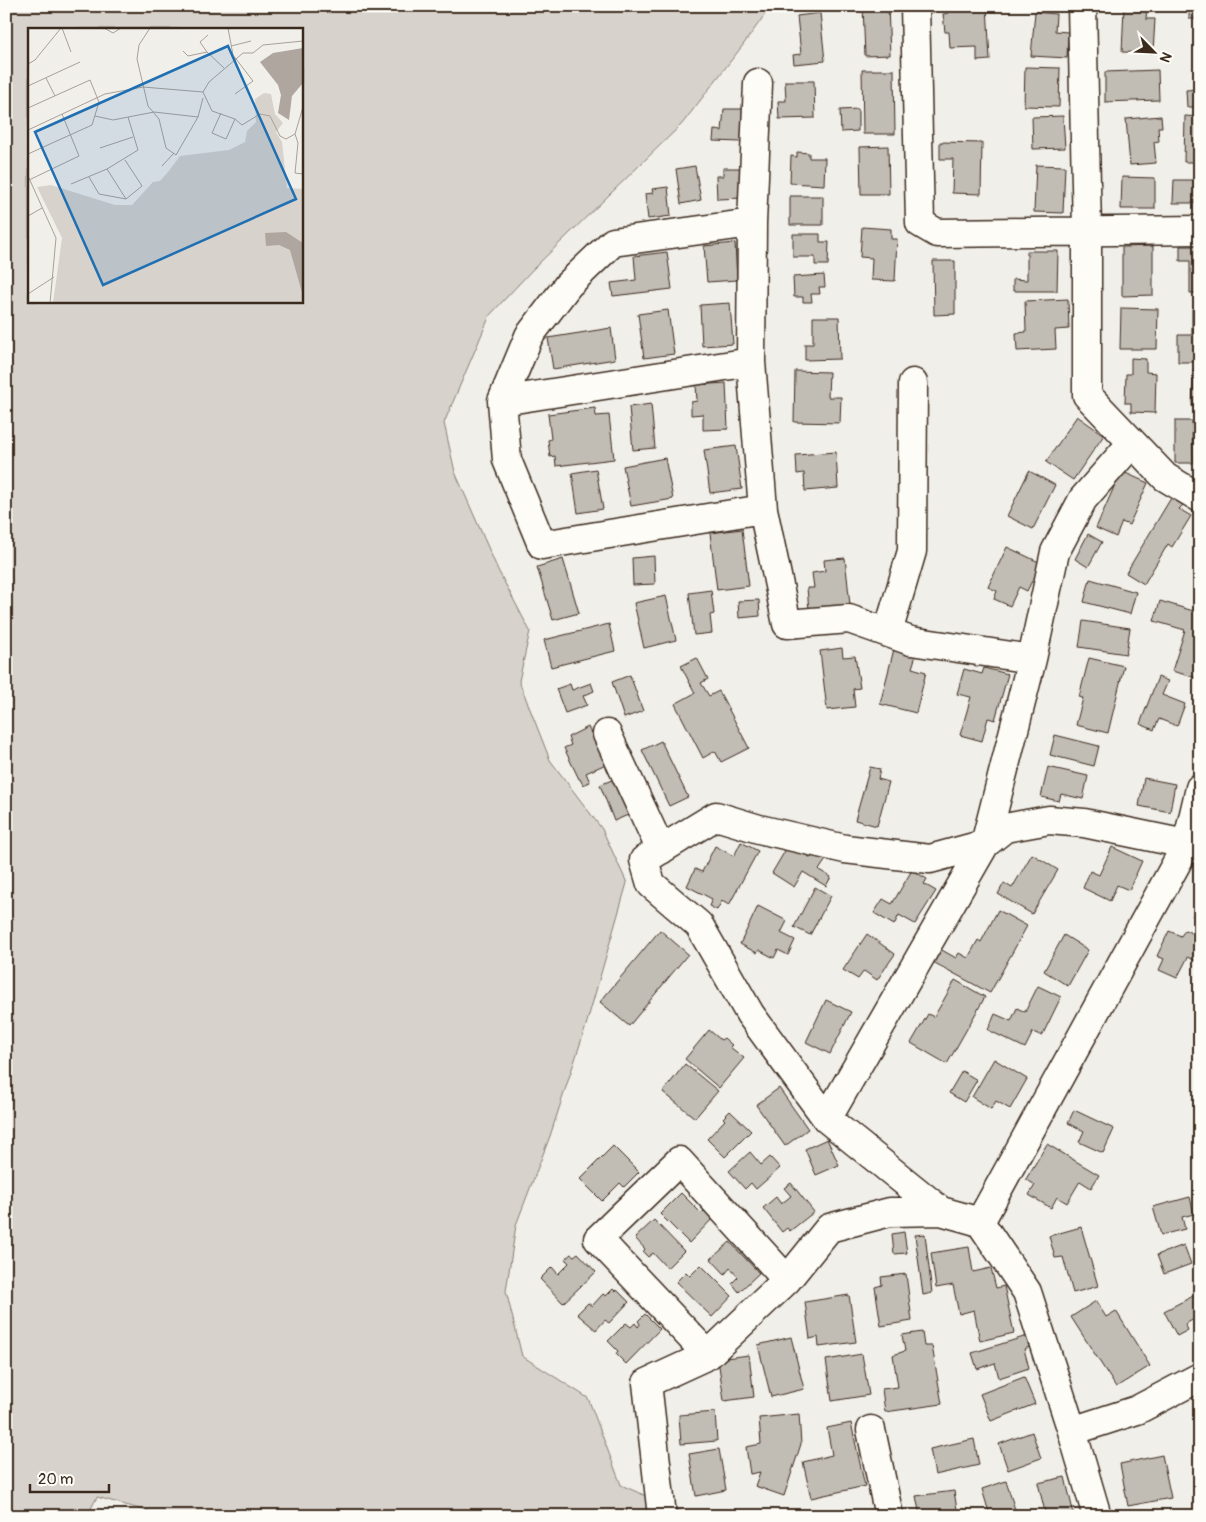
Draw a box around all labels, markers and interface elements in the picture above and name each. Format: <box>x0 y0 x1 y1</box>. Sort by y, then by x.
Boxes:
inset map <box>28 28 302 302</box>
north arrow <box>1128 28 1178 78</box>
text: N <box>1156 49 1175 65</box>
scale bar <box>30 1462 109 1494</box>
text: 20 m <box>38 1470 73 1489</box>

